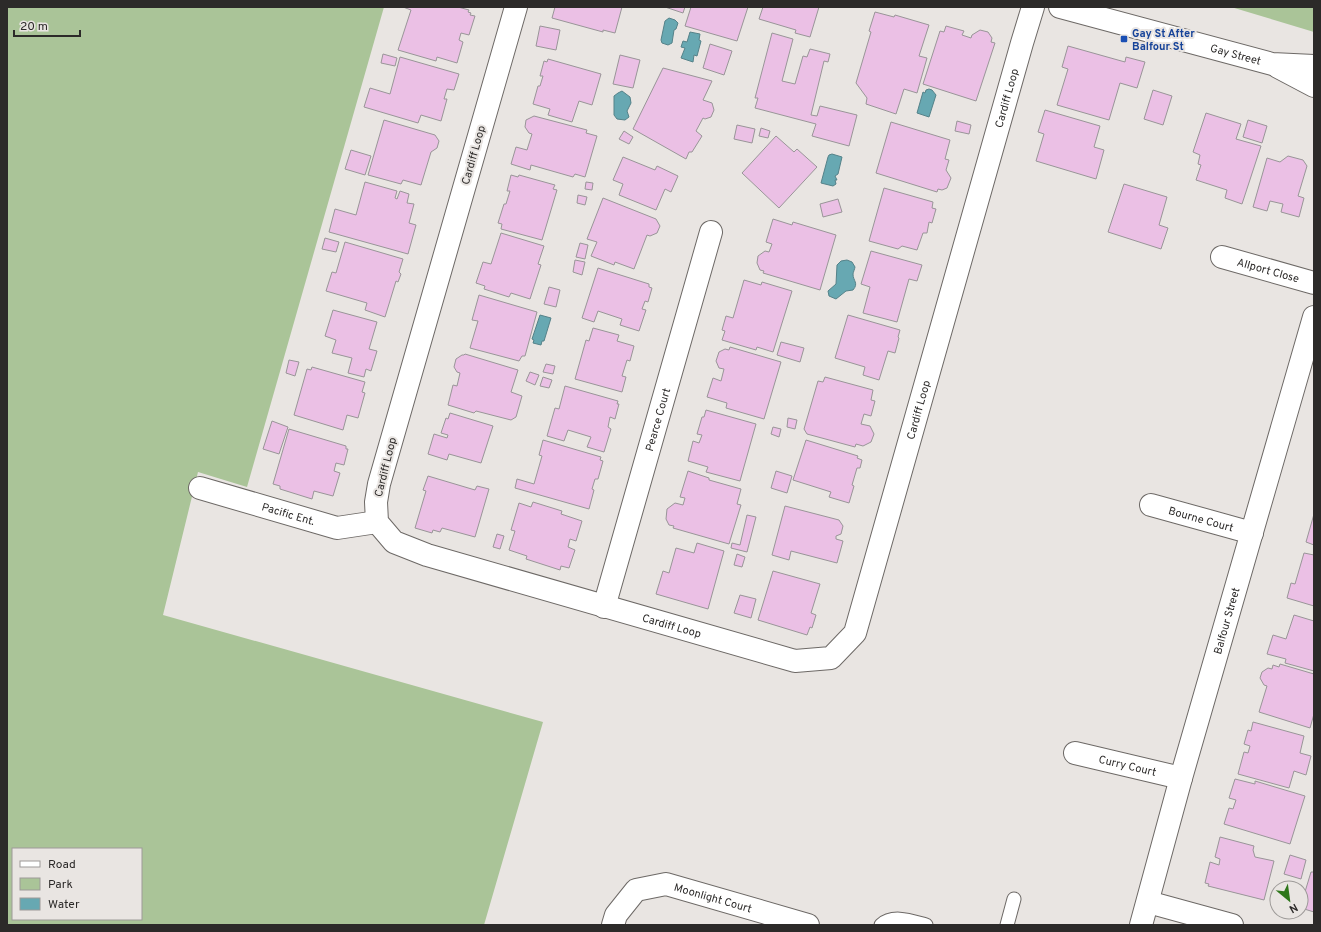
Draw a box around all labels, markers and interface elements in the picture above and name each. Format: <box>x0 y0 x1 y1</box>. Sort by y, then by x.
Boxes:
scale bar <box>14 12 80 38</box>
text: 20 m <box>20 19 48 35</box>
place label: Gay St After Balfour St <box>1132 27 1195 54</box>
marker: Gay St After Balfour St <box>1119 34 1129 44</box>
street label: Gay Street <box>1209 42 1262 69</box>
street label: Cardiff Loop <box>992 67 1022 129</box>
street label: Cardiff Loop <box>459 124 489 186</box>
street label: Allport Close <box>1235 256 1301 286</box>
street label: Cardiff Loop <box>904 379 934 441</box>
street label: Pearce Court <box>643 387 674 453</box>
street label: Cardiff Loop <box>372 436 400 498</box>
street label: Pacific Ent. <box>260 500 316 529</box>
street label: Bourne Court <box>1167 504 1235 536</box>
street label: Balfour Street <box>1211 586 1244 656</box>
street label: Cardiff Loop <box>640 611 703 642</box>
street label: Curry Court <box>1097 753 1157 780</box>
legend <box>12 848 142 920</box>
text: Road <box>48 857 76 873</box>
text: Park <box>48 877 73 893</box>
north arrow <box>1269 880 1309 920</box>
street label: Moonlight Court <box>672 881 753 916</box>
text: Water <box>48 897 80 913</box>
text: N <box>1287 900 1300 916</box>

